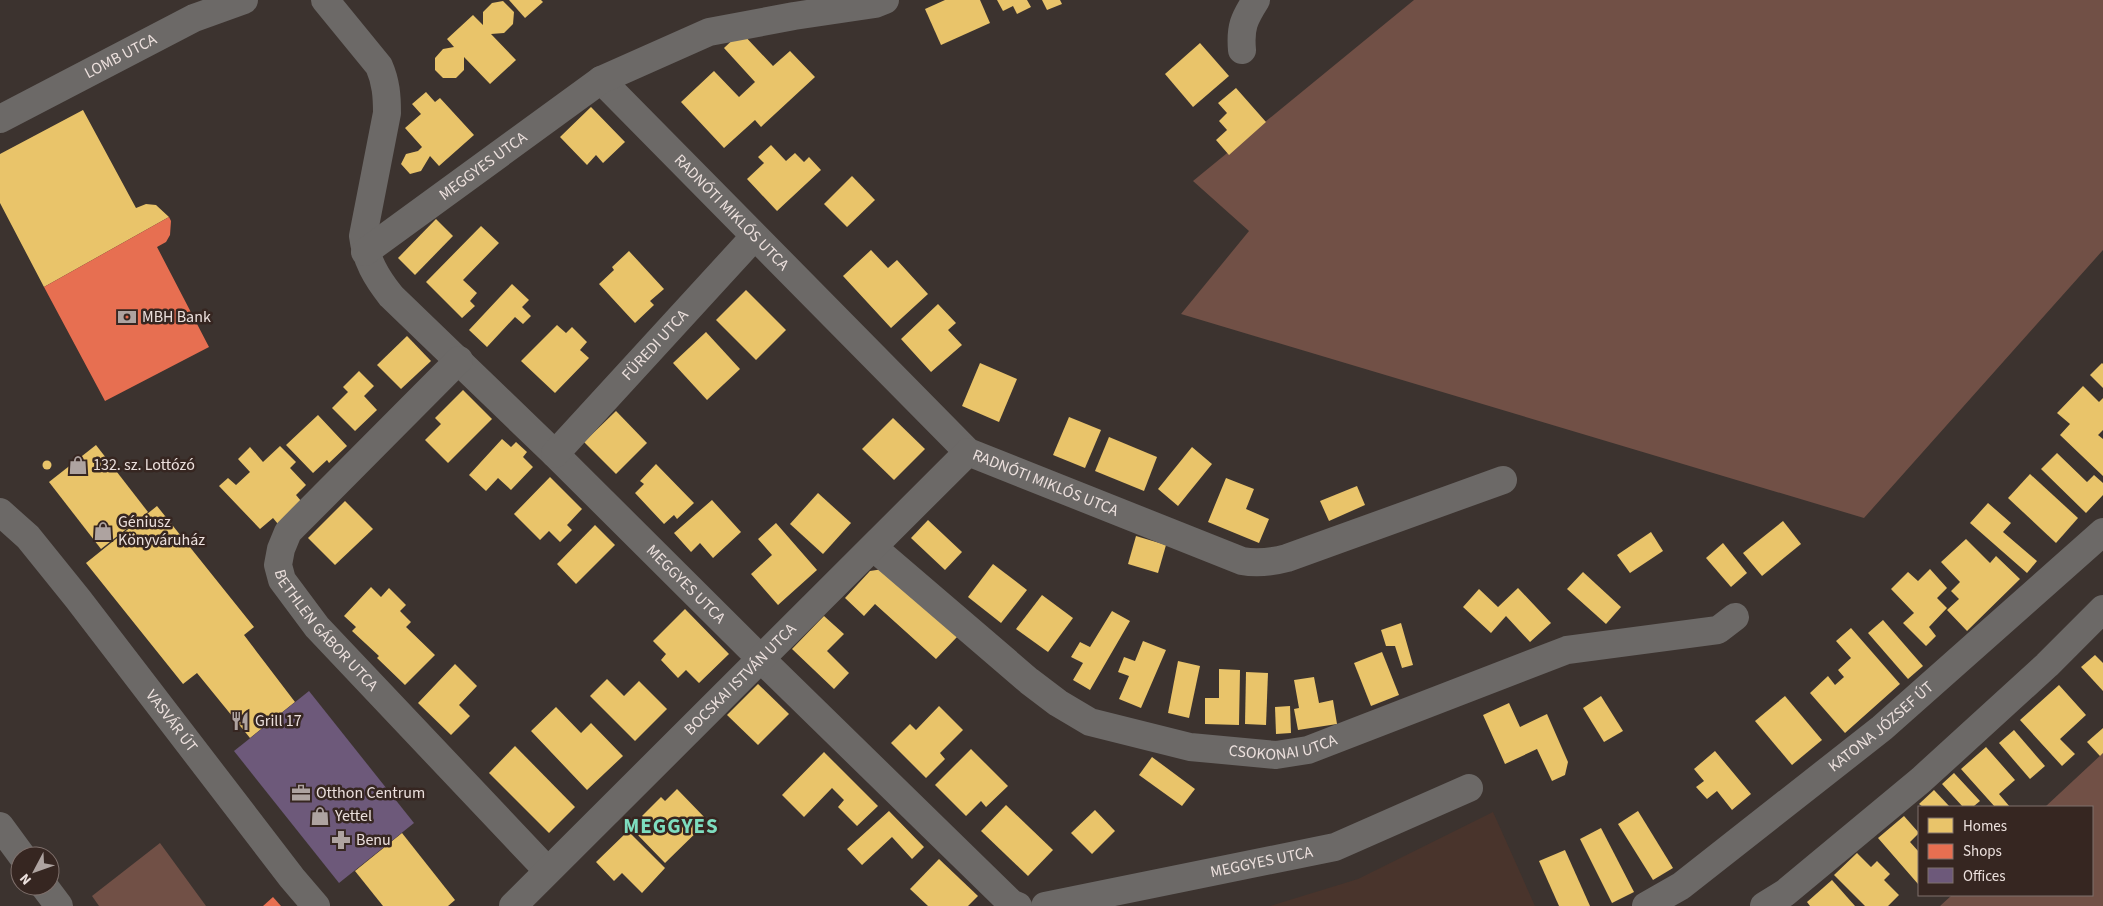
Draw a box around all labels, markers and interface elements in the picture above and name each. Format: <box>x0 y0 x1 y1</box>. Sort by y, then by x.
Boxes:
street label: LOMB UTCA <box>81 28 161 84</box>
street label: MEGGYES UTCA <box>434 126 532 206</box>
street label: RADNÓTI MIKLÓS UTCA <box>669 149 794 276</box>
street label: FÜREDI UTCA <box>617 304 694 385</box>
bank icon: MBH Bank <box>116 306 138 328</box>
place label: MBH Bank <box>142 306 211 328</box>
street label: RADNÓTI MIKLÓS UTCA <box>969 444 1122 522</box>
shop icon: 132. sz. Lottózó <box>67 454 89 476</box>
place label: 132. sz. Lottózó <box>93 454 195 476</box>
place label: Géniusz Könyváruház <box>118 511 205 551</box>
shop icon: Géniusz Könyváruház <box>92 520 114 542</box>
street label: MEGGYES UTCA <box>641 540 731 629</box>
street label: BETHLEN GÁBOR UTCA <box>269 567 383 696</box>
street label: BOCSKAI ISTVÁN UTCA <box>679 618 801 740</box>
street label: KATONA JÓZSEF ÚT <box>1824 676 1939 777</box>
street label: VASVÁR ÚT <box>141 685 203 757</box>
restaurant icon: Grill 17 <box>229 710 251 732</box>
place label: Grill 17 <box>255 710 302 732</box>
street label: CSOKONAI UTCA <box>1228 729 1341 766</box>
office icon: Otthon Centrum <box>290 782 312 804</box>
place label: Otthon Centrum <box>316 782 425 804</box>
shop icon: Yettel <box>309 805 331 827</box>
place label: Yettel <box>334 805 372 827</box>
legend <box>1918 806 2093 896</box>
district label: MEGGYES <box>623 811 719 841</box>
text: Homes <box>1963 816 2007 837</box>
pharmacy icon: Benu <box>330 829 352 851</box>
place label: Benu <box>356 829 391 851</box>
street label: MEGGYES UTCA <box>1208 841 1315 883</box>
text: Shops <box>1963 841 2002 862</box>
north arrow <box>10 846 60 896</box>
text: Offices <box>1963 866 2006 887</box>
text: N <box>15 869 37 889</box>

